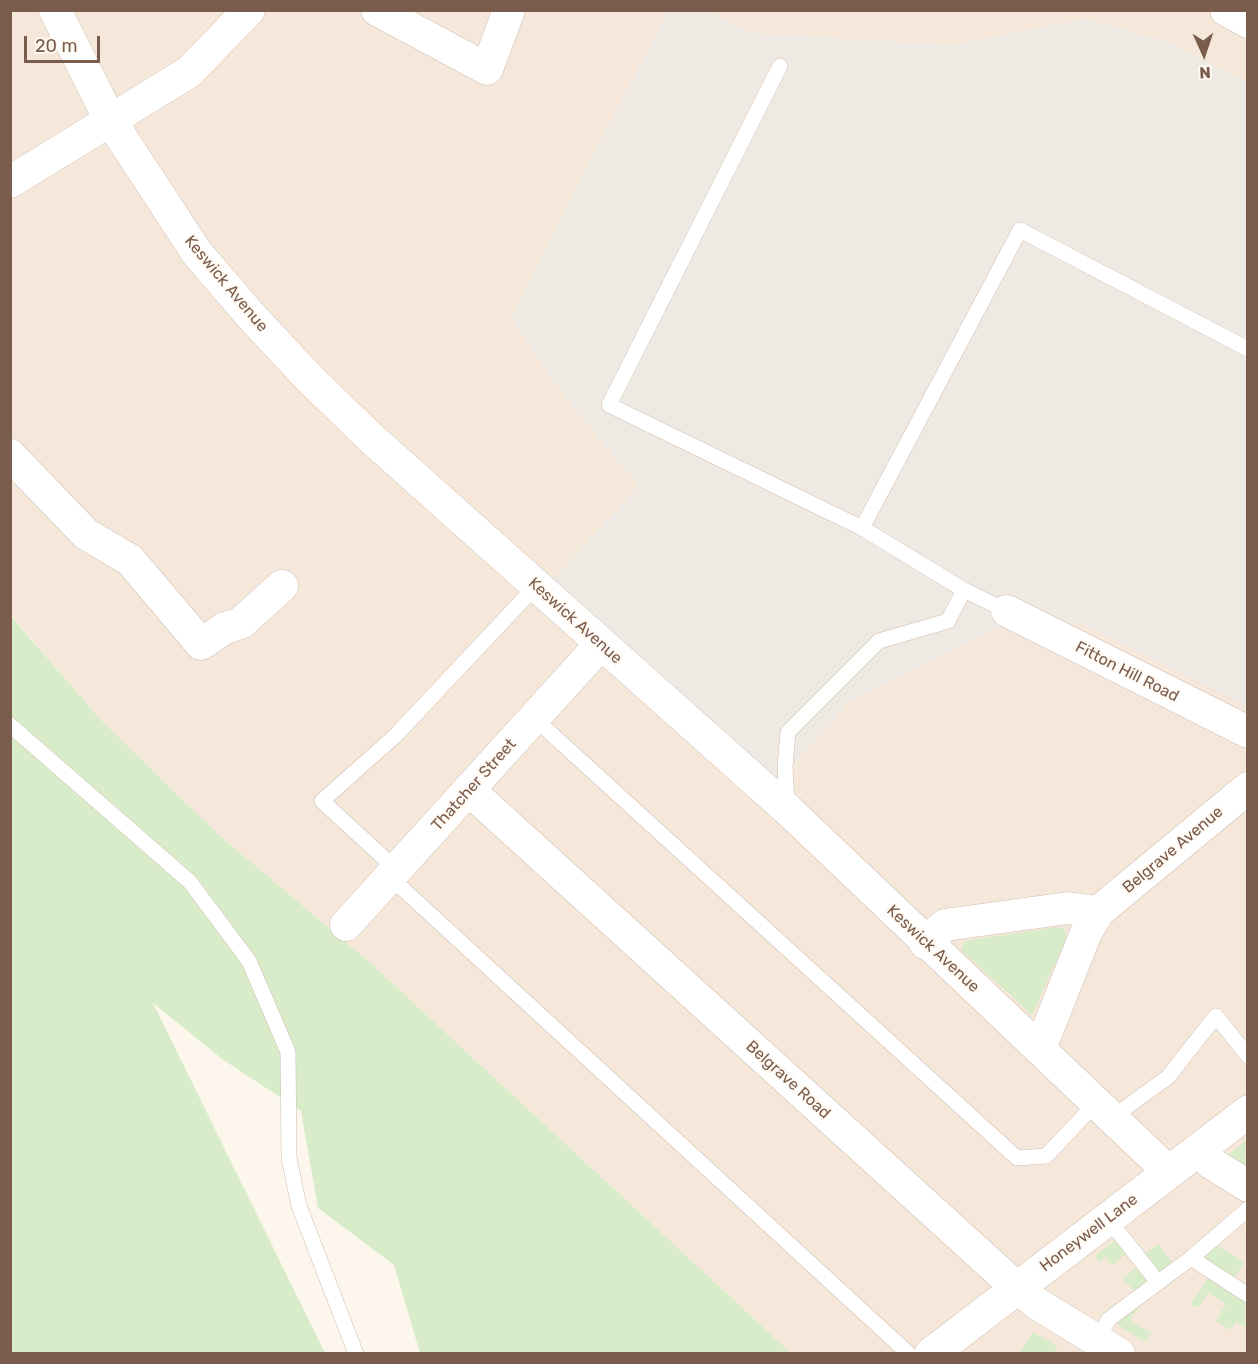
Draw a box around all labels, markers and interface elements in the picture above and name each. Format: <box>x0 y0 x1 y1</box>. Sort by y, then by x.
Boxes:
scale bar <box>27 24 104 62</box>
north arrow <box>1174 24 1234 84</box>
text: 20 m <box>35 35 77 57</box>
text: N <box>1199 63 1211 82</box>
street label: Keswick Avenue <box>180 232 272 336</box>
street label: Keswick Avenue <box>524 574 626 668</box>
street label: Fitton Hill Road <box>1072 638 1182 706</box>
street label: Thatcher Street <box>428 735 520 835</box>
street label: Belgrave Avenue <box>1119 802 1227 898</box>
street label: Keswick Avenue <box>883 901 983 997</box>
street label: Belgrave Road <box>742 1037 834 1123</box>
street label: Honeywell Lane <box>1036 1190 1142 1276</box>

